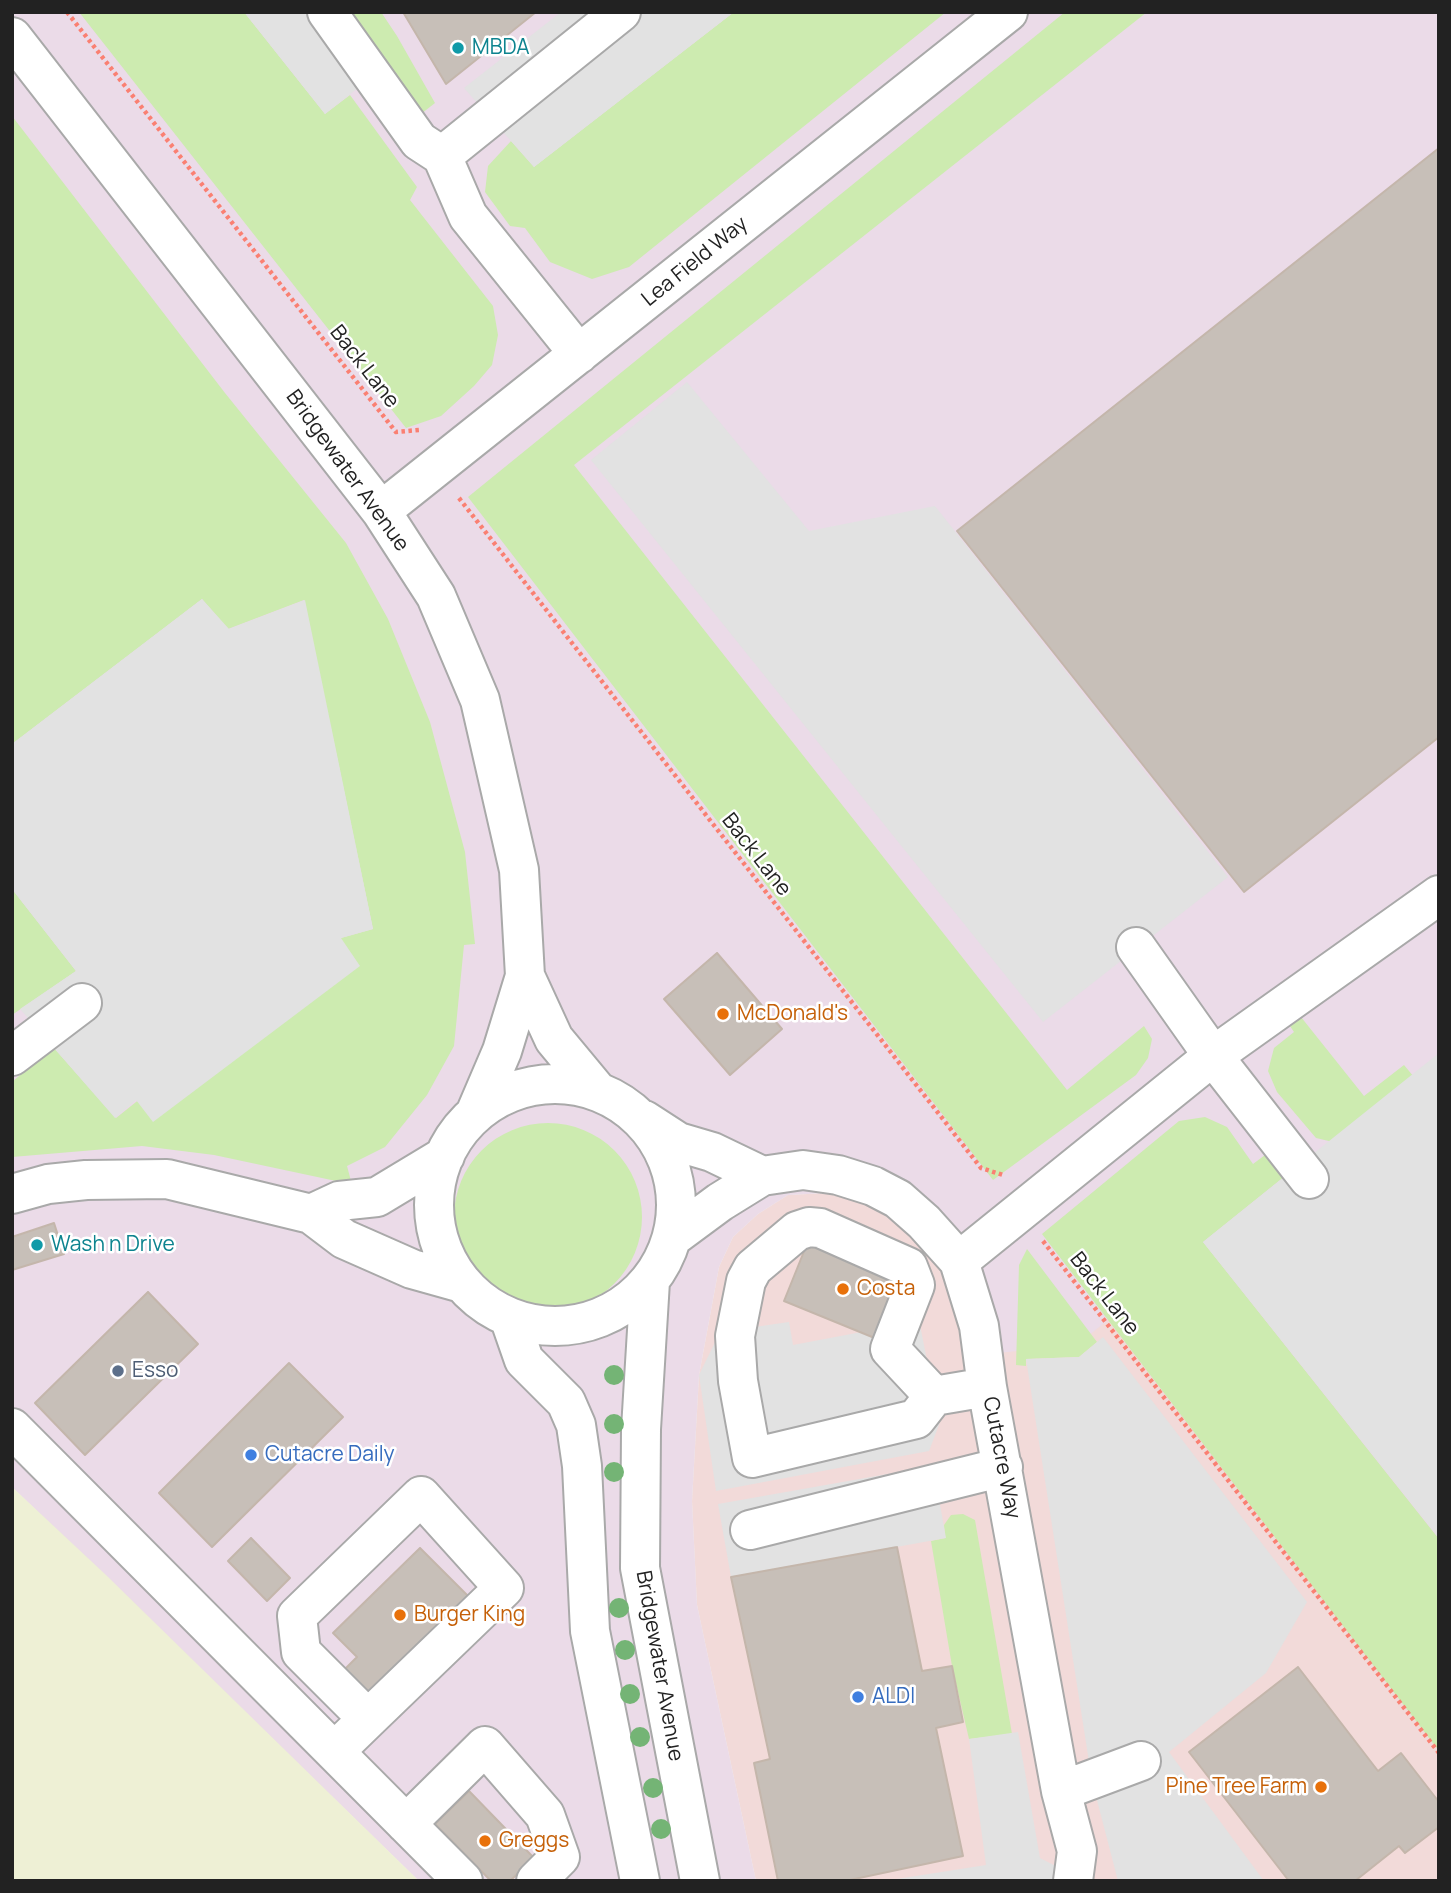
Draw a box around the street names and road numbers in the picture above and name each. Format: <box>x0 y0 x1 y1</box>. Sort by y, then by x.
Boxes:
street label: Lea Field Way <box>637 212 753 312</box>
street label: Back Lane <box>324 321 404 413</box>
street label: Bridgewater Avenue <box>280 385 414 557</box>
street label: Back Lane <box>716 809 796 901</box>
street label: Back Lane <box>1064 1248 1144 1340</box>
street label: Cutacre Way <box>977 1395 1025 1521</box>
street label: Bridgewater Avenue <box>630 1569 688 1763</box>

